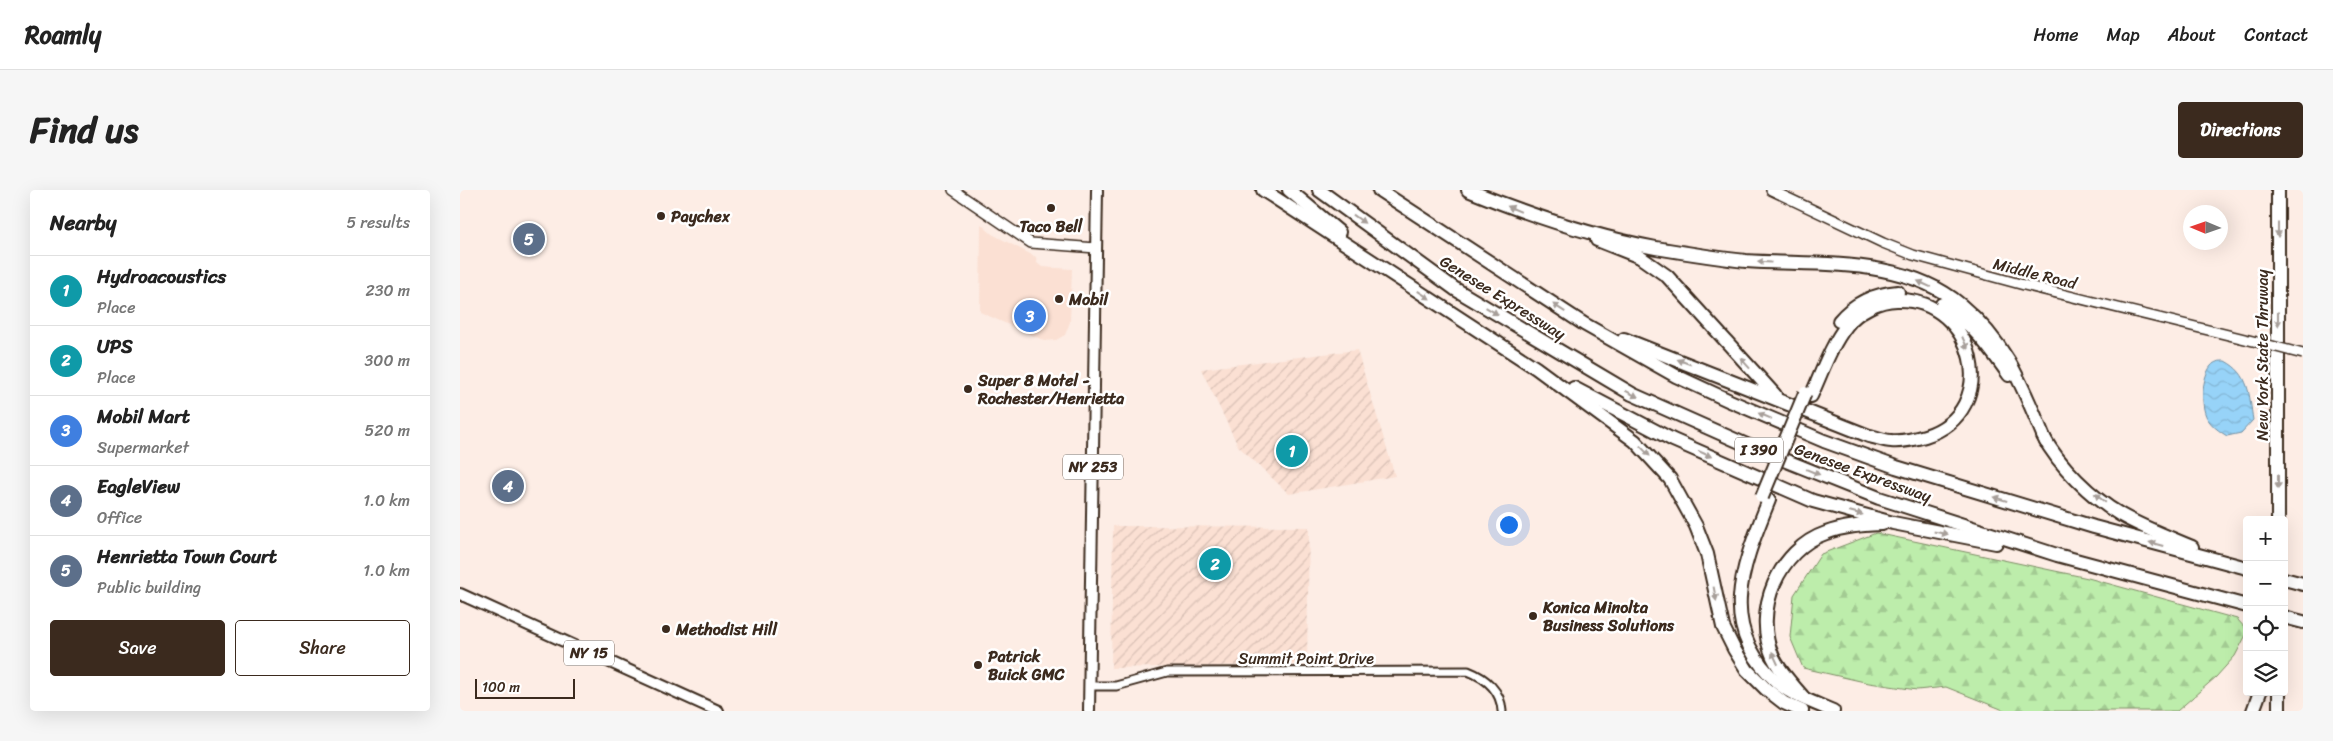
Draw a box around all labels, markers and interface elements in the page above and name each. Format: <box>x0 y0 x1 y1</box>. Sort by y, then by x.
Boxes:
text: Roamly <box>25 14 101 56</box>
text: Home <box>2034 19 2079 51</box>
text: Map <box>2107 19 2140 51</box>
text: About <box>2168 19 2216 51</box>
text: Contact <box>2244 19 2308 51</box>
text: Find us <box>30 99 138 161</box>
button: Directions <box>2178 102 2303 158</box>
place label: Paychex <box>671 202 731 231</box>
marker: Taco Bell <box>1045 202 1057 214</box>
text: Nearby <box>50 204 116 242</box>
one-way arrow <box>1506 205 1521 213</box>
north arrow <box>2183 205 2228 250</box>
text: 5 results <box>346 208 410 237</box>
marker: Paychex <box>655 210 667 222</box>
place label: Taco Bell <box>1020 212 1084 241</box>
one-way arrow <box>1352 214 1366 224</box>
pin: 5 <box>513 220 545 258</box>
one-way arrow <box>2274 222 2282 238</box>
street label: Genesee Expressway <box>1434 247 1572 348</box>
street label: Middle Road <box>1990 249 2081 298</box>
one-way arrow <box>1756 257 1772 265</box>
text: Hydroacoustics <box>97 260 226 293</box>
street label: New York State Thruway <box>2248 268 2277 441</box>
text: 1 <box>63 276 69 305</box>
text: 230 m <box>365 276 410 305</box>
one-way arrow <box>1917 280 1931 288</box>
place label: Mobil <box>1068 285 1109 314</box>
one-way arrow <box>1418 291 1431 300</box>
text: Place <box>97 293 136 322</box>
marker: Mobil <box>1053 293 1065 305</box>
pin: 3 <box>1014 297 1046 335</box>
one-way arrow <box>1552 303 1566 313</box>
one-way arrow <box>1485 307 1498 316</box>
one-way arrow <box>2274 311 2282 327</box>
text: UPS <box>97 330 133 363</box>
one-way arrow <box>1962 336 1970 350</box>
text: 2 <box>61 346 71 375</box>
text: 300 m <box>365 346 410 375</box>
one-way arrow <box>1676 358 1691 365</box>
one-way arrow <box>1739 358 1751 370</box>
text: Place <box>97 363 136 392</box>
place label: Super 8 Motel - Rochester/Henrietta <box>977 366 1124 413</box>
marker: Super 8 Motel - Rochester/Henrietta <box>962 383 974 395</box>
one-way arrow <box>1625 390 1639 398</box>
text: Mobil Mart <box>97 400 190 433</box>
one-way arrow <box>1758 411 1772 419</box>
text: 3 <box>62 416 70 445</box>
text: 520 m <box>364 416 410 445</box>
pin: 1 <box>1276 432 1308 470</box>
text: Supermarket <box>97 433 189 462</box>
street label: Genesee Expressway <box>1790 434 1936 511</box>
road number: I 390 <box>1735 438 1783 462</box>
one-way arrow <box>1639 444 1651 456</box>
one-way arrow <box>1697 450 1712 458</box>
road number: NY 253 <box>1063 454 1123 480</box>
pin: 4 <box>492 467 524 505</box>
one-way arrow <box>1806 469 1820 477</box>
text: EagleView <box>97 470 180 503</box>
one-way arrow <box>2274 474 2282 490</box>
text: 4 <box>61 486 71 515</box>
text: 1.0 km <box>363 486 410 515</box>
one-way arrow <box>2094 493 2107 504</box>
one-way arrow <box>1993 494 2008 502</box>
text: Office <box>97 503 142 532</box>
one-way arrow <box>1848 509 1863 517</box>
your location <box>1496 512 1522 538</box>
map controls <box>2243 516 2288 696</box>
button: + <box>2243 516 2288 561</box>
one-way arrow <box>1934 529 1950 537</box>
one-way arrow <box>2149 539 2164 547</box>
text: Henrietta Town Court <box>97 540 277 573</box>
pin: 2 <box>1199 545 1231 583</box>
text: 5 <box>61 556 71 585</box>
text: 1.0 km <box>363 556 410 585</box>
button: − <box>2243 561 2288 606</box>
text: Public building <box>97 573 201 602</box>
one-way arrow <box>1711 586 1719 602</box>
place label: Konica Minolta Business Solutions <box>1542 593 1675 640</box>
button: locate <box>2243 606 2288 651</box>
marker: Konica Minolta Business Solutions <box>1527 610 1539 622</box>
place label: Methodist Hill <box>675 615 778 644</box>
button: Save <box>50 620 225 676</box>
button: Share <box>235 620 410 676</box>
marker: Methodist Hill <box>660 623 672 635</box>
road number: NY 15 <box>564 640 614 666</box>
place label: Patrick Buick GMC <box>988 642 1066 689</box>
street label: Summit Point Drive <box>1238 644 1374 673</box>
one-way arrow <box>1771 651 1779 665</box>
button: layers <box>2243 651 2288 696</box>
marker: Patrick Buick GMC <box>972 659 984 671</box>
text: 100 m <box>482 675 520 700</box>
scale bar <box>475 676 575 699</box>

